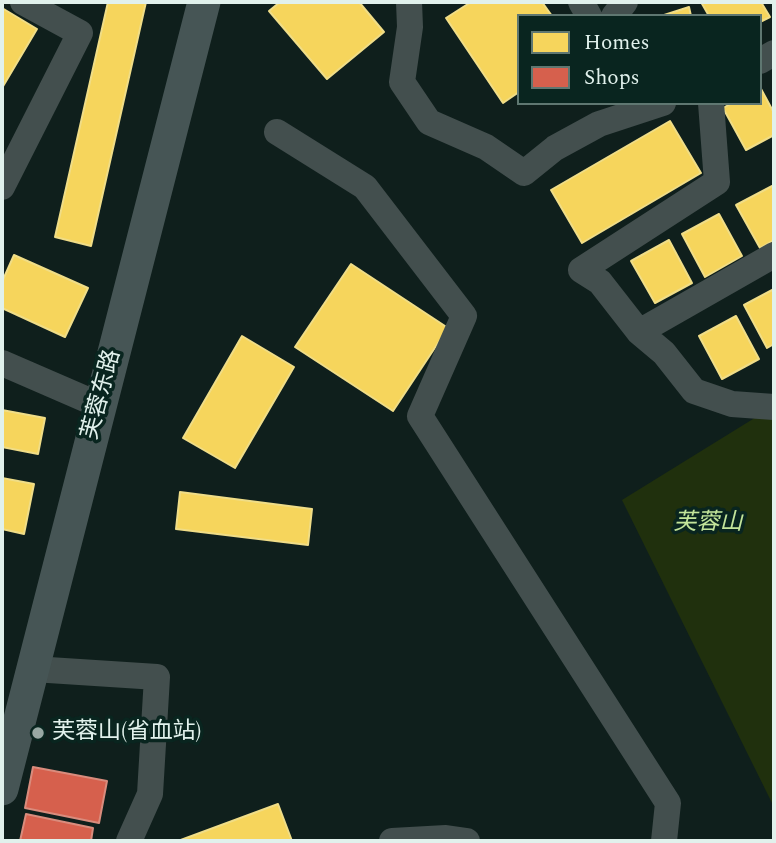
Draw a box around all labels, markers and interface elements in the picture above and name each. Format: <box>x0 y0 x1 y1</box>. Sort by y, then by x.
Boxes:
legend <box>517 14 762 105</box>
text: Homes <box>584 27 650 59</box>
text: Shops <box>584 62 640 94</box>
street label: 芙蓉东路 <box>78 347 128 443</box>
park label: 芙蓉山 <box>674 510 742 538</box>
place label: 芙蓉山(省血站) <box>52 719 201 747</box>
marker: 芙蓉山(省血站) <box>30 725 46 741</box>

